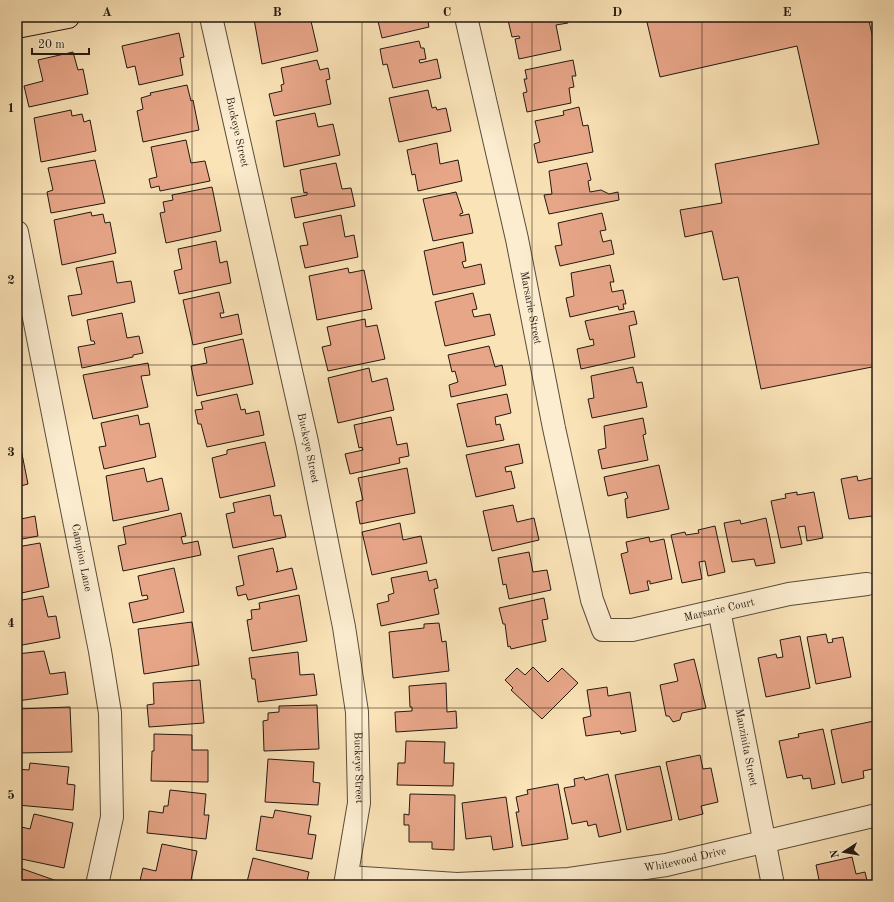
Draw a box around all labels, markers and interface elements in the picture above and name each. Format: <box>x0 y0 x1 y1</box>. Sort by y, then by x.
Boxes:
text: A <box>102 6 112 19</box>
text: B <box>272 6 282 19</box>
text: C <box>443 6 451 19</box>
text: D <box>612 6 622 19</box>
text: E <box>783 6 792 19</box>
scale bar <box>32 30 89 56</box>
text: 20 m <box>38 39 65 51</box>
street label: Buckeye Street <box>224 96 250 168</box>
text: 1 <box>7 102 15 115</box>
street label: Marsarie Street <box>518 270 543 346</box>
text: 2 <box>7 274 15 287</box>
street label: Buckeye Street <box>295 412 321 485</box>
text: 3 <box>7 446 15 459</box>
street label: Campion Lane <box>69 523 94 592</box>
street label: Marsarie Court <box>683 597 756 623</box>
text: 4 <box>7 617 15 630</box>
street label: Manzinita Street <box>733 708 759 787</box>
street label: Buckeye Street <box>352 732 365 804</box>
text: 5 <box>7 789 15 802</box>
north arrow <box>824 832 864 872</box>
street label: Whitewood Drive <box>643 845 727 874</box>
text: N <box>829 848 842 859</box>

